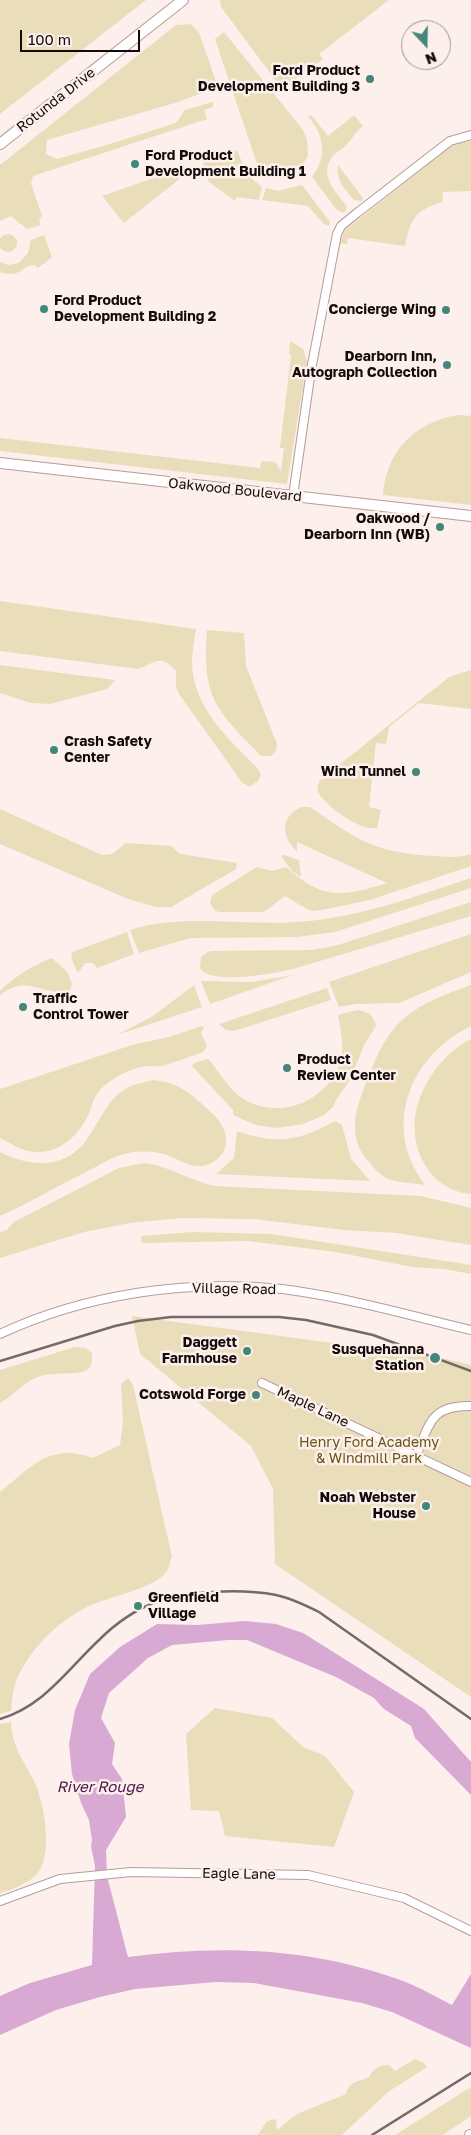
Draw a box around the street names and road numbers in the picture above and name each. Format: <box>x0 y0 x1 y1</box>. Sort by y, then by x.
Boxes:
street label: Rotunda Drive <box>13 64 99 136</box>
street label: Oakwood Boulevard <box>167 475 303 505</box>
street label: Village Road <box>192 1280 276 1298</box>
street label: Maple Lane <box>274 1383 352 1431</box>
street label: Eagle Lane <box>202 1865 276 1883</box>

